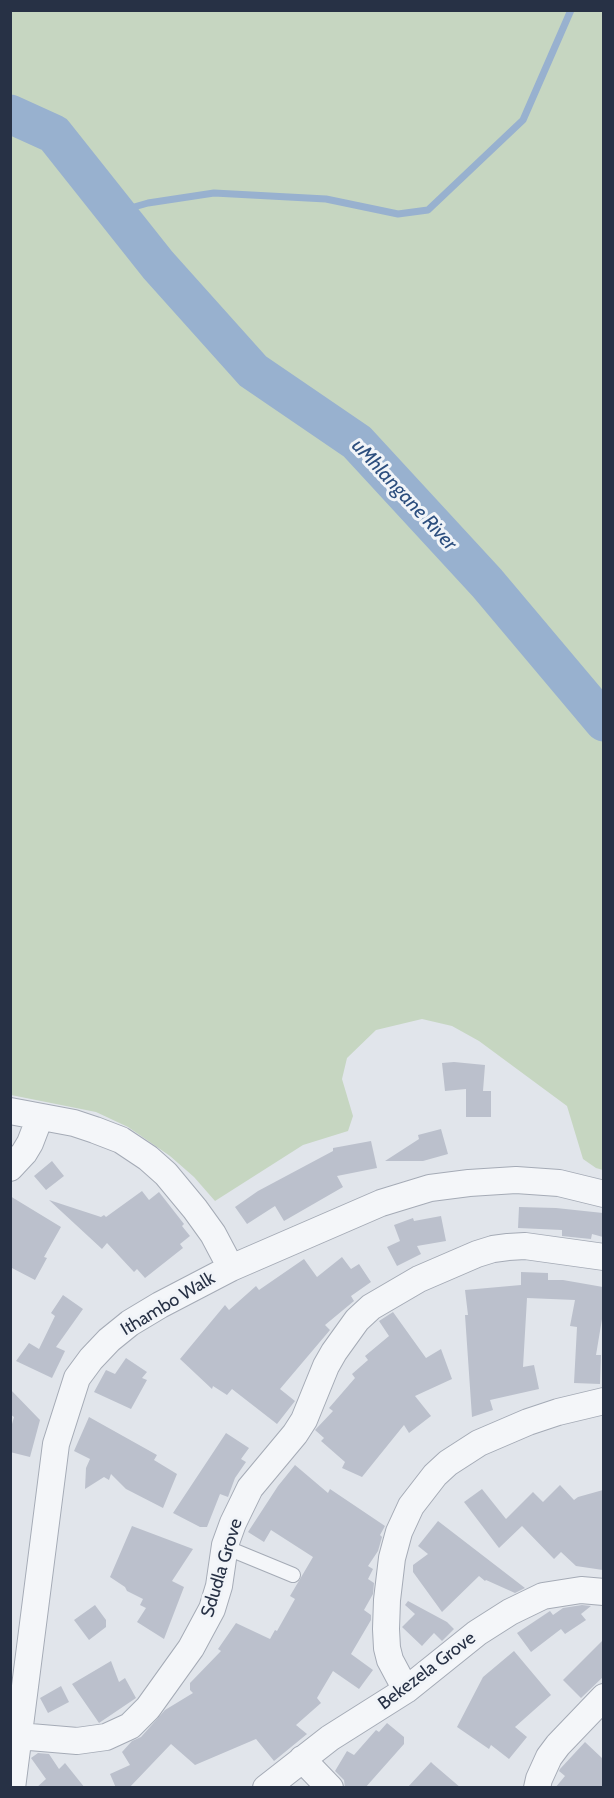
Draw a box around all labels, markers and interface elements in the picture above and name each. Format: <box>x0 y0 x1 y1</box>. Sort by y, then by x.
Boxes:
water label: uMhlangane River <box>346 434 462 556</box>
street label: Ithambo Walk <box>117 1267 219 1341</box>
street label: Sdudla Grove <box>197 1516 247 1620</box>
street label: Bekezela Grove <box>374 1627 480 1715</box>

